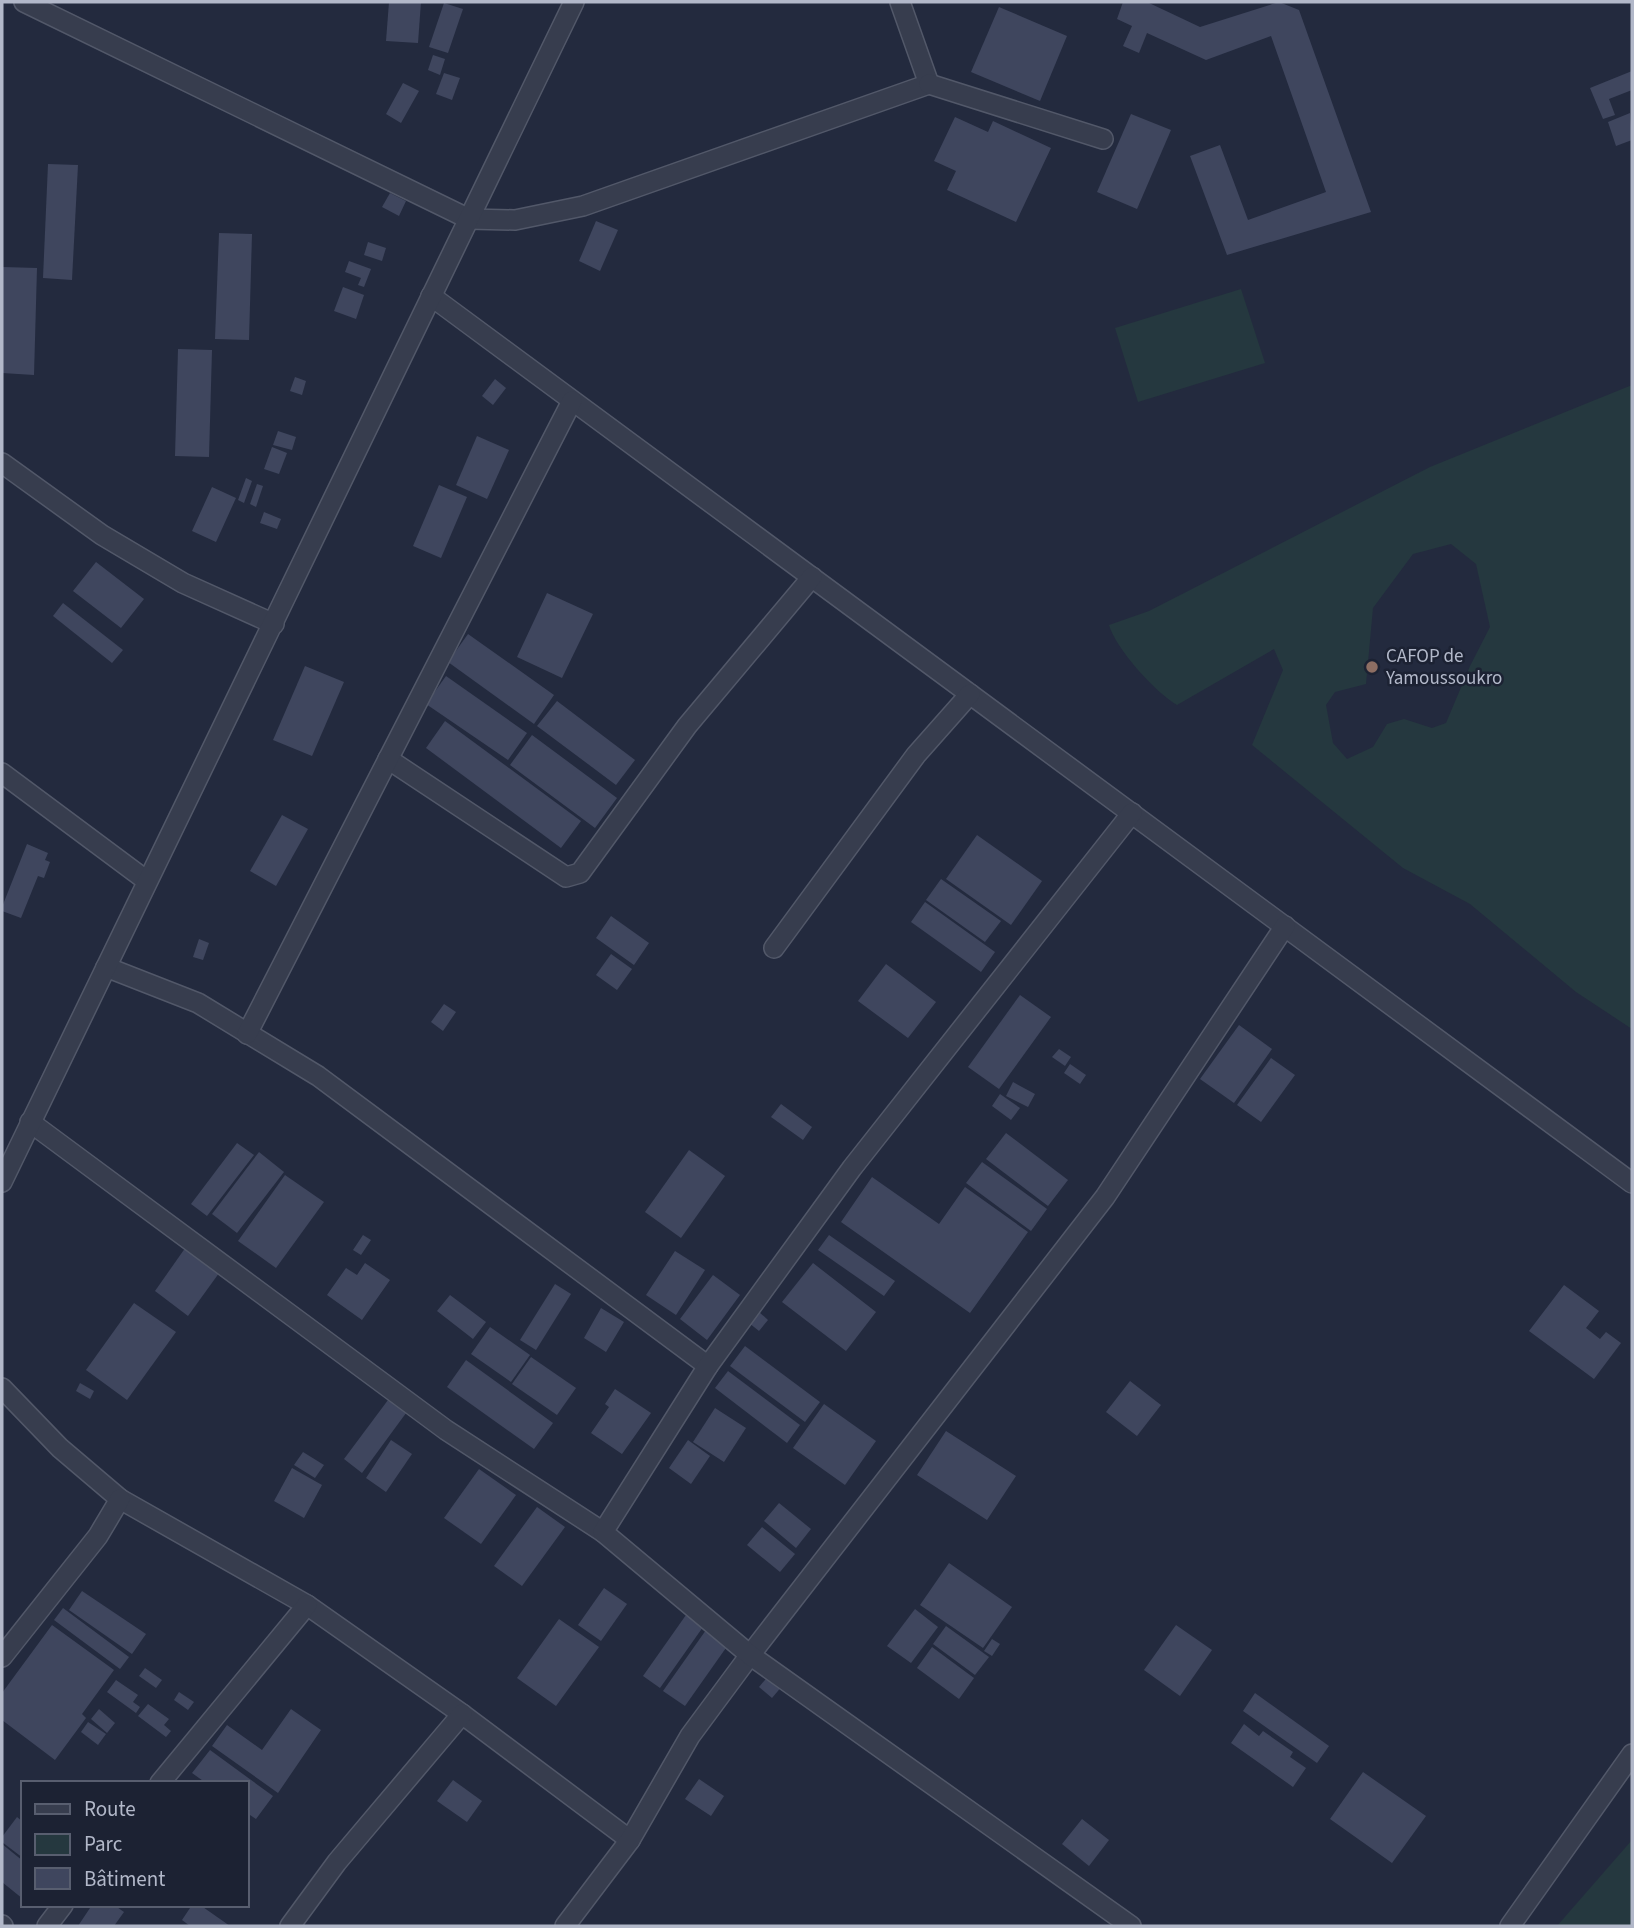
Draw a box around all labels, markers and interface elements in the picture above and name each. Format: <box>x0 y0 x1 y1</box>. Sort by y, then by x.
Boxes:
place label: CAFOP de Yamoussoukro <box>1385 643 1502 692</box>
marker: CAFOP de Yamoussoukro <box>1364 659 1380 675</box>
legend <box>21 1781 248 1907</box>
text: Route <box>84 1794 136 1824</box>
text: Parc <box>84 1829 123 1859</box>
text: Bâtiment <box>84 1864 165 1894</box>

